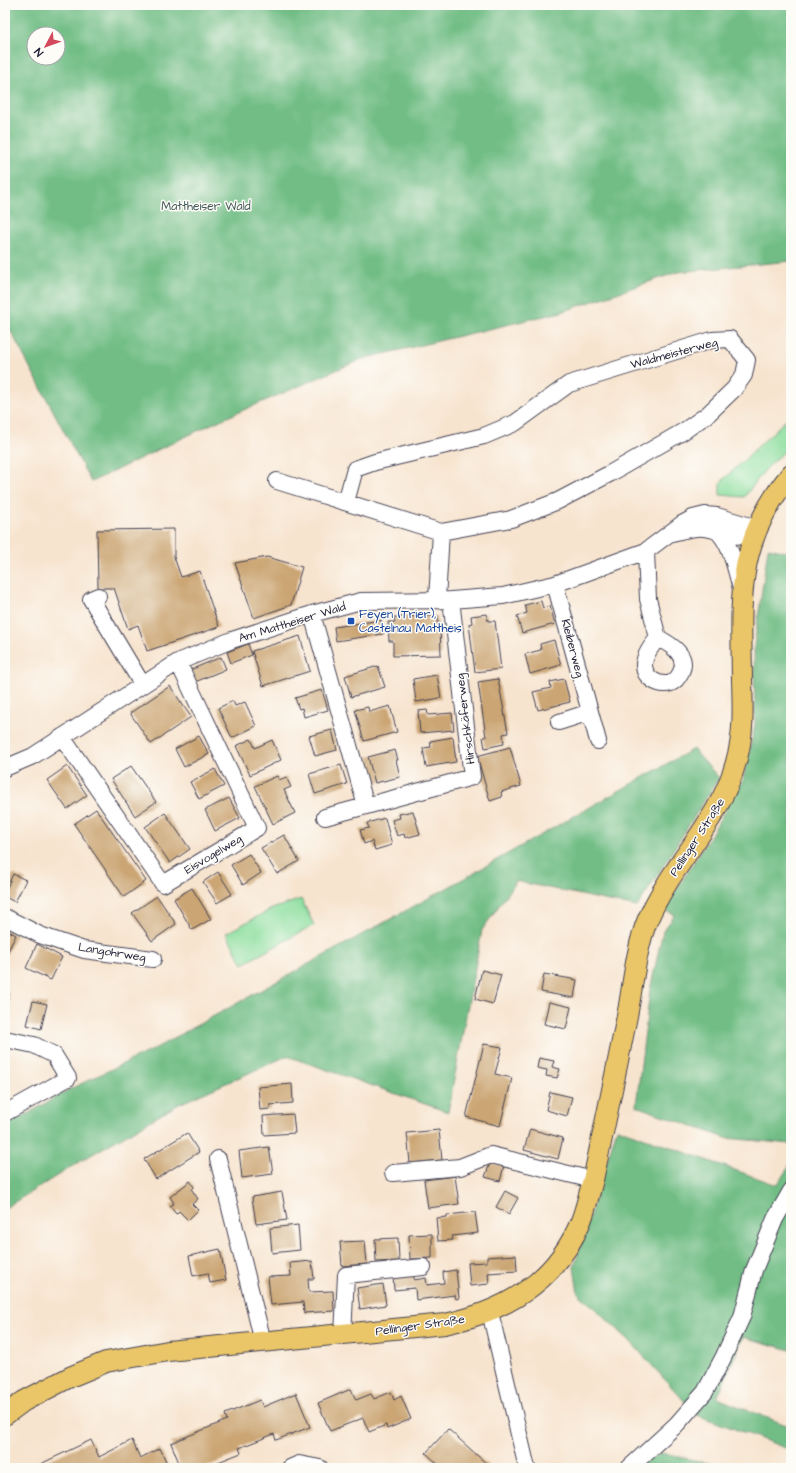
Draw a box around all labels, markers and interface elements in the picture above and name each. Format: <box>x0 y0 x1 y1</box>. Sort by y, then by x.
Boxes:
north arrow <box>26 26 66 66</box>
text: N <box>31 45 47 60</box>
park label: Mattheiser Wald <box>161 198 251 215</box>
street label: Waldmeisterweg <box>629 334 720 374</box>
street label: Am Mattheiser Wald <box>236 598 348 647</box>
place label: Feyen (Trier), Castelnau Mattheis <box>359 606 462 637</box>
marker: Feyen (Trier), Castelnau Mattheis <box>346 616 356 626</box>
street label: Kleiberweg <box>556 617 588 679</box>
street label: Hirschkäferweg <box>451 672 480 765</box>
street label: Pellinger Straße <box>666 794 730 880</box>
street label: Eisvogelweg <box>181 830 246 879</box>
street label: Langohrweg <box>77 939 147 967</box>
street label: Pellinger Straße <box>374 1311 467 1341</box>

